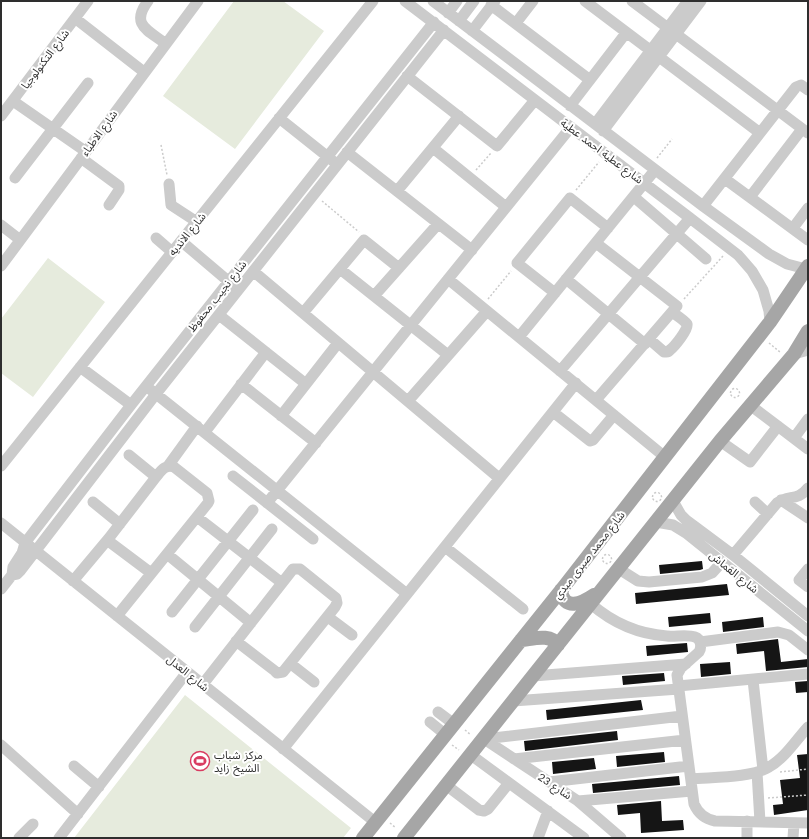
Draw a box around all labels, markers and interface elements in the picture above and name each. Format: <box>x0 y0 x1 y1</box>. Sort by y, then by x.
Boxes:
street label: شارع التكنولوجيا <box>19 27 73 92</box>
street label: شارع الاطباء <box>79 108 121 159</box>
street label: شارع عطية احمد عطية <box>557 116 646 188</box>
street label: شارع الانديه <box>166 210 210 259</box>
street label: شارع نجيب محفوظ <box>185 258 250 335</box>
street label: شارع محمد صبرى مبدي <box>551 509 630 603</box>
street label: شارع القماش <box>706 549 761 597</box>
street label: شارع العدل <box>164 653 211 695</box>
place label: مركز شباب الشيخ زايد <box>214 749 263 776</box>
sports icon: مركز شباب الشيخ زايد <box>189 750 211 772</box>
street label: شارع 23 <box>535 770 574 803</box>

